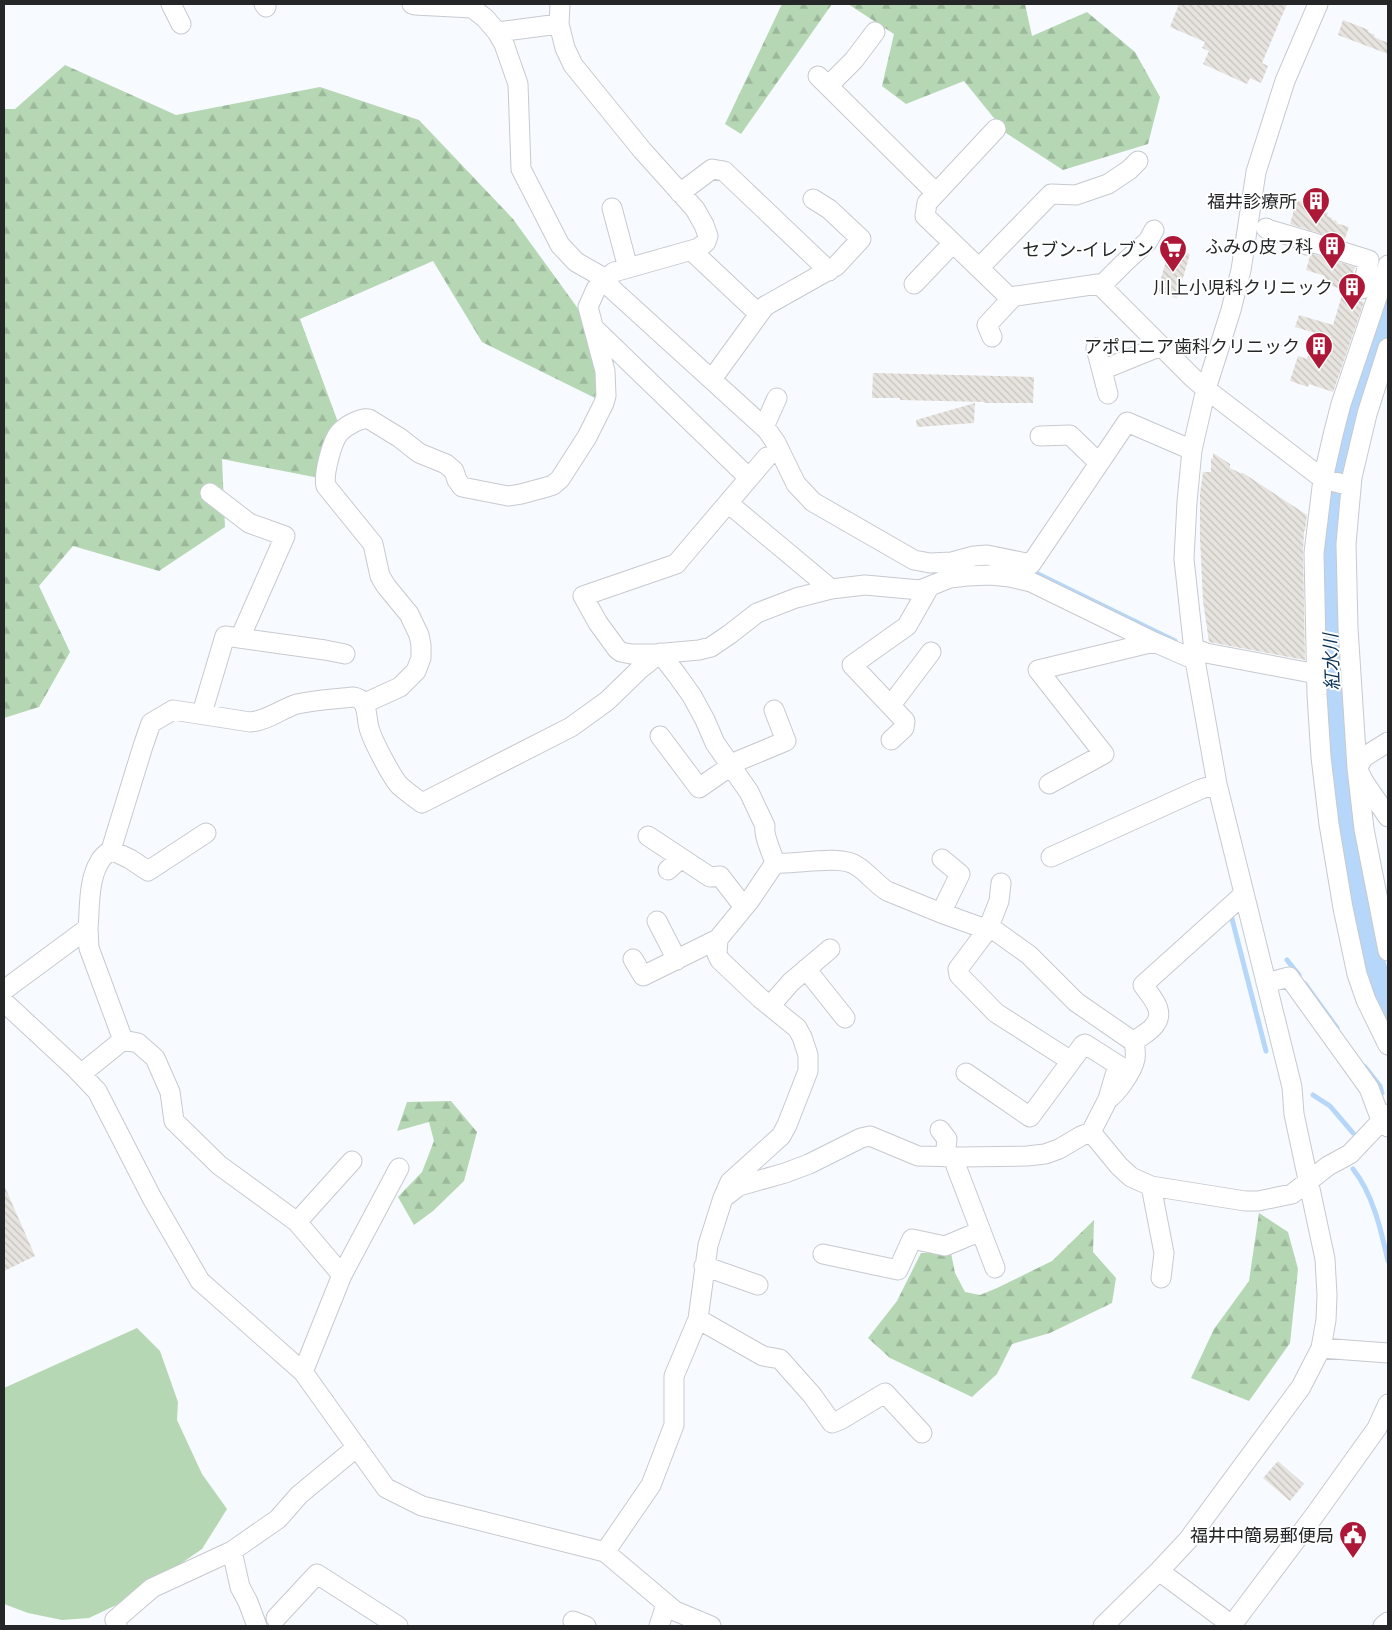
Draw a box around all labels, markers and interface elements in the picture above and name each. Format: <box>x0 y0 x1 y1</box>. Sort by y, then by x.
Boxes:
building icon: 福井診療所 <box>1301 186 1331 225</box>
place label: 福井診療所 <box>1207 189 1297 213</box>
building icon: ふみの皮フ科 <box>1317 231 1347 270</box>
supermarket icon: セブン-イレブン <box>1158 234 1188 273</box>
place label: ふみの皮フ科 <box>1205 234 1313 258</box>
place label: セブン-イレブン <box>1022 237 1154 261</box>
building icon: 川上小児科クリニック <box>1337 272 1367 311</box>
place label: 川上小児科クリニック <box>1153 275 1333 299</box>
building icon: アポロニア歯科クリニック <box>1304 331 1334 370</box>
place label: アポロニア歯科クリニック <box>1084 334 1300 358</box>
water label: 紅水川 <box>1317 631 1345 691</box>
public building icon: 福井中簡易郵便局 <box>1338 1520 1368 1559</box>
place label: 福井中簡易郵便局 <box>1190 1523 1334 1547</box>

